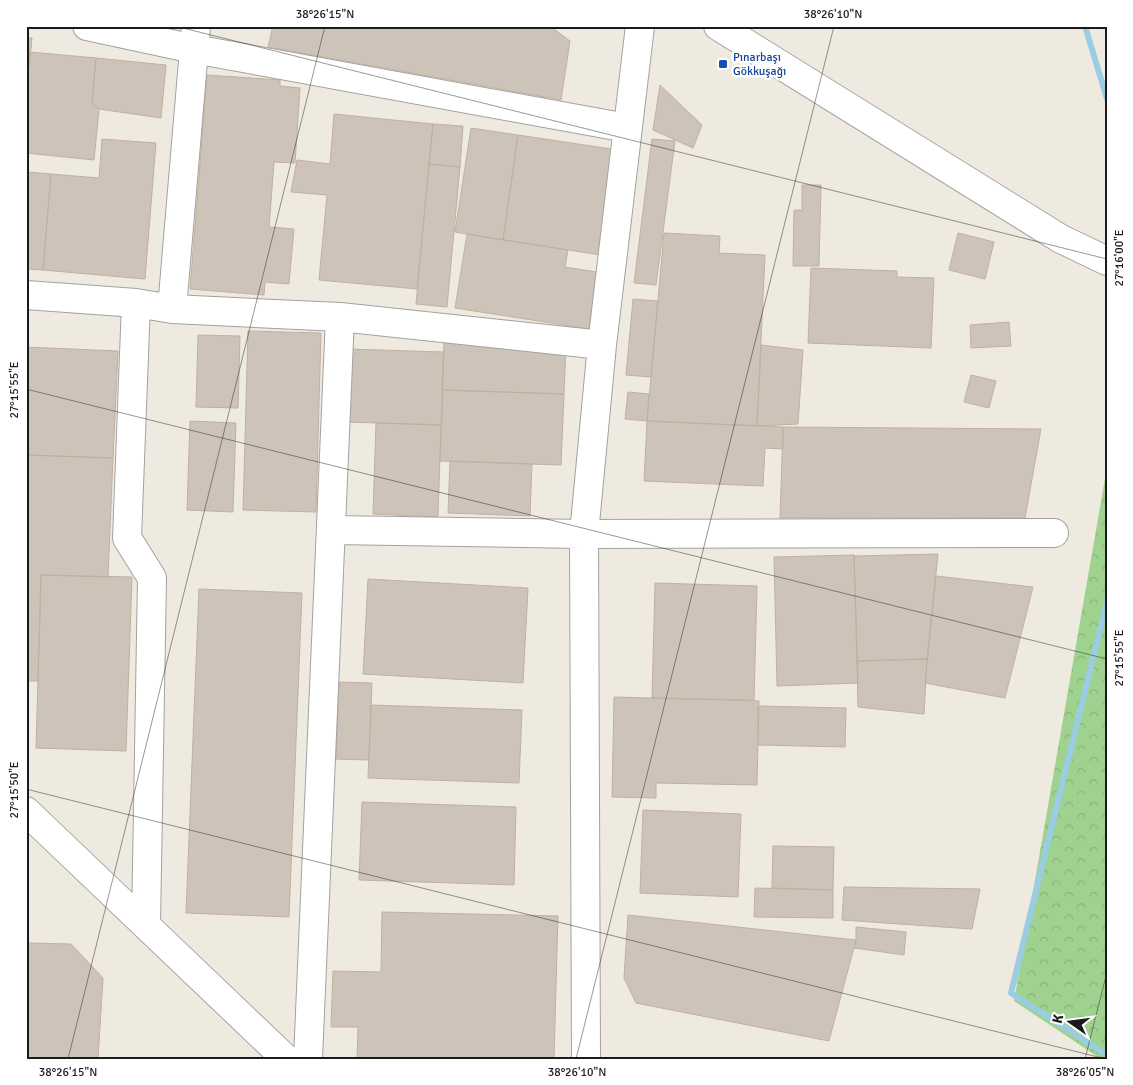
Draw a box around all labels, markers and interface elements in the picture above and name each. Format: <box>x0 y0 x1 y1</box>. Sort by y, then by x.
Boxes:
text: 38°26'15"N <box>296 7 354 22</box>
text: 38°26'10"N <box>804 7 862 22</box>
place label: Pınarbaşı Gökkuşağı <box>733 50 786 79</box>
marker: Pınarbaşı Gökkuşağı <box>717 58 729 70</box>
text: 27°16'00"E <box>1112 229 1127 287</box>
text: 27°15'55"E <box>7 361 22 419</box>
text: 27°15'55"E <box>1112 629 1127 687</box>
text: 27°15'50"E <box>7 761 22 819</box>
north arrow <box>1046 998 1096 1048</box>
text: K <box>1049 1012 1067 1025</box>
text: 38°26'15"N <box>39 1065 97 1080</box>
text: 38°26'10"N <box>548 1065 606 1080</box>
text: 38°26'05"N <box>1056 1065 1114 1080</box>

